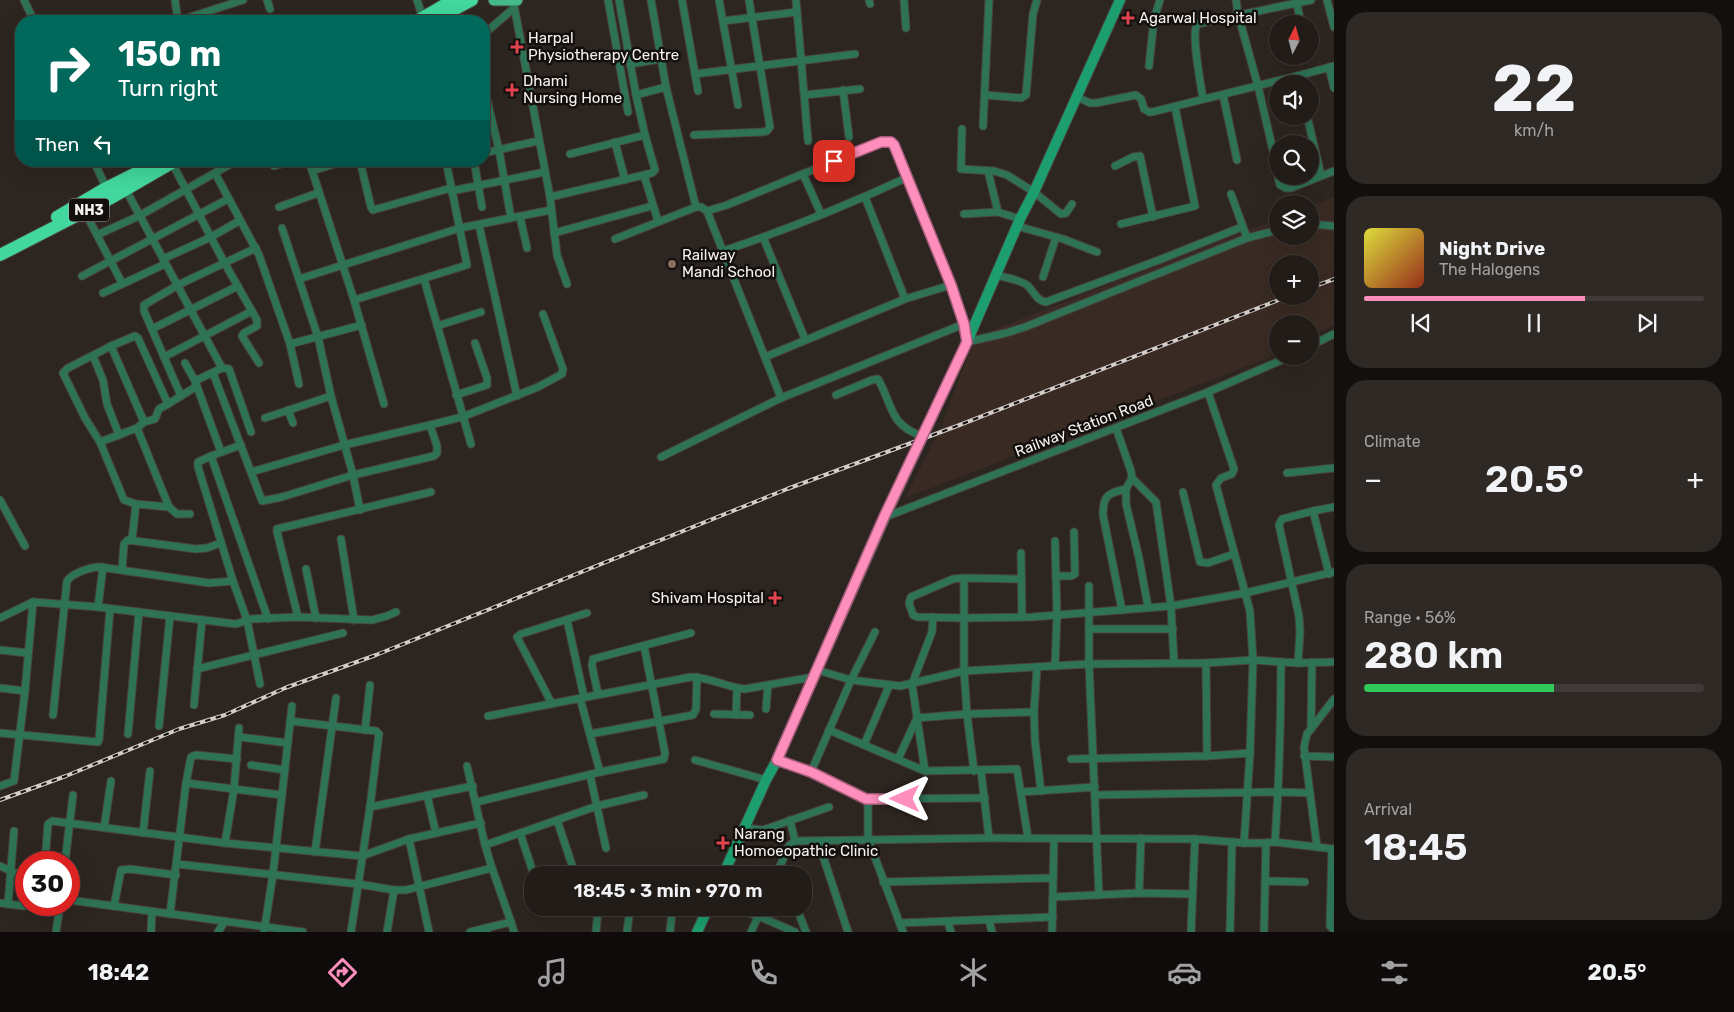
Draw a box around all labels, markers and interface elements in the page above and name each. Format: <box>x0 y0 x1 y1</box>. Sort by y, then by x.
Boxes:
place label: Agarwal Hospital <box>1139 9 1257 27</box>
marker: Agarwal Hospital <box>1121 11 1135 25</box>
north arrow <box>1269 15 1319 65</box>
map controls <box>1269 15 1319 365</box>
place label: Harpal Physiotherapy Centre <box>528 29 679 64</box>
text: 150 m <box>118 33 221 75</box>
icon: right <box>35 35 100 100</box>
marker: Harpal Physiotherapy Centre <box>510 40 524 54</box>
text: 22 <box>1492 50 1576 127</box>
place label: Dhami Nursing Home <box>523 72 622 107</box>
text: Turn right <box>118 75 218 102</box>
button: sound <box>1269 75 1319 125</box>
marker: Dhami Nursing Home <box>505 83 519 97</box>
text: km/h <box>1514 121 1554 140</box>
icon: left <box>89 130 117 158</box>
text: Then <box>35 133 79 156</box>
button: search <box>1269 135 1319 185</box>
pin <box>813 140 855 182</box>
icon: arrive <box>820 147 848 175</box>
button: layers <box>1269 195 1319 245</box>
road number: NH3 <box>69 198 109 222</box>
text: Night Drive <box>1439 237 1545 260</box>
place label: Railway Mandi School <box>682 246 775 281</box>
button: + <box>1269 255 1319 305</box>
marker: Railway Mandi School <box>666 258 678 270</box>
text: The Halogens <box>1439 260 1540 279</box>
icon: previous <box>1407 309 1435 337</box>
icon: pause <box>1520 309 1548 337</box>
icon: next <box>1633 309 1661 337</box>
button: − <box>1269 315 1319 365</box>
street label: Railway Station Road <box>1012 391 1156 461</box>
text: Climate <box>1364 432 1421 451</box>
text: 20.5° <box>1485 456 1584 502</box>
text: − <box>1364 463 1382 496</box>
text: + <box>1687 463 1704 496</box>
place label: Shivam Hospital <box>651 589 764 607</box>
marker: Shivam Hospital <box>768 591 782 605</box>
text: Range · 56% <box>1364 608 1456 627</box>
text: 280 km <box>1364 632 1503 678</box>
position arrow <box>878 772 930 824</box>
text: Arrival <box>1364 800 1412 819</box>
text: 18:45 <box>1364 824 1468 870</box>
place label: Narang Homoeopathic Clinic <box>734 825 878 860</box>
marker: Narang Homoeopathic Clinic <box>716 836 730 850</box>
speed limit sign: 30 <box>15 851 80 916</box>
text: 18:45 · 3 min · 970 m <box>574 879 762 902</box>
icon: directions <box>325 955 360 990</box>
icon: music <box>535 955 570 990</box>
icon: phone <box>746 955 781 990</box>
icon: climate <box>956 955 991 990</box>
icon: car <box>1167 955 1202 990</box>
icon: filters <box>1377 955 1412 990</box>
text: 18:42 <box>88 959 149 986</box>
text: 20.5° <box>1588 959 1646 986</box>

